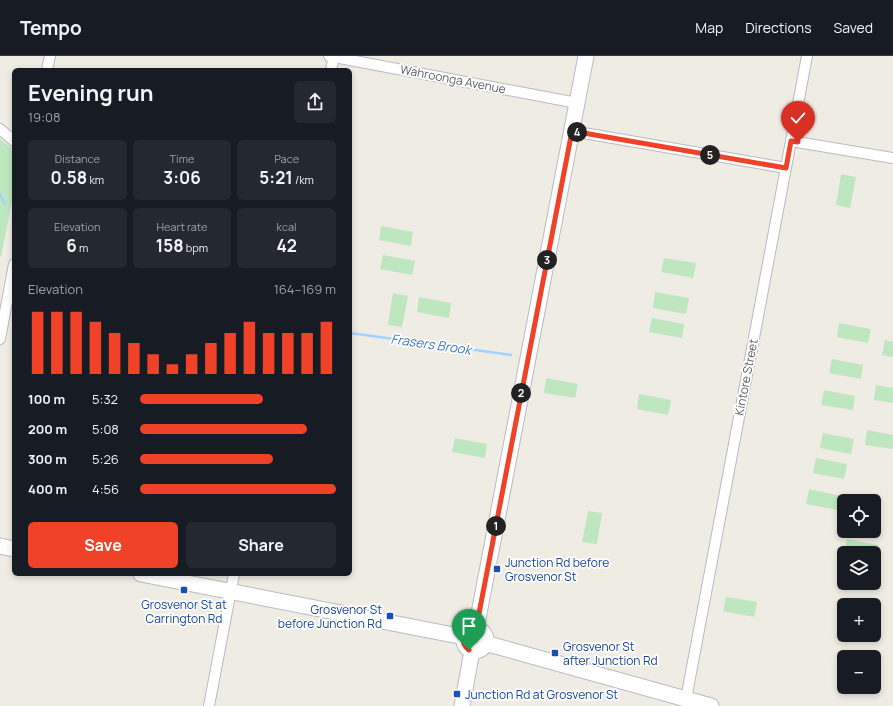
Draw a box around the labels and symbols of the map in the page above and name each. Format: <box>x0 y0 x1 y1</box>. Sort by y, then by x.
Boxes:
street label: Wahroonga Avenue <box>399 60 507 98</box>
pin <box>781 101 815 142</box>
pin: 4 <box>567 122 587 142</box>
pin: 5 <box>700 145 720 165</box>
pin: 3 <box>537 250 557 270</box>
water label: Frasers Brook <box>390 329 475 359</box>
street label: Kintore Street <box>730 337 762 417</box>
pin: 2 <box>511 383 531 403</box>
pin: 1 <box>486 516 506 536</box>
place label: Junction Rd before Grosvenor St <box>505 554 609 585</box>
marker: Junction Rd before Grosvenor St <box>492 564 502 574</box>
marker: Grosvenor St at Carrington Rd <box>179 585 189 595</box>
place label: Grosvenor St at Carrington Rd <box>141 596 227 627</box>
place label: Grosvenor St before Junction Rd <box>278 601 382 632</box>
pin <box>452 609 486 650</box>
marker: Grosvenor St before Junction Rd <box>385 611 395 621</box>
place label: Grosvenor St after Junction Rd <box>563 638 658 669</box>
marker: Grosvenor St after Junction Rd <box>550 648 560 658</box>
place label: Junction Rd at Grosvenor St <box>465 686 618 703</box>
marker: Junction Rd at Grosvenor St <box>452 689 462 699</box>

